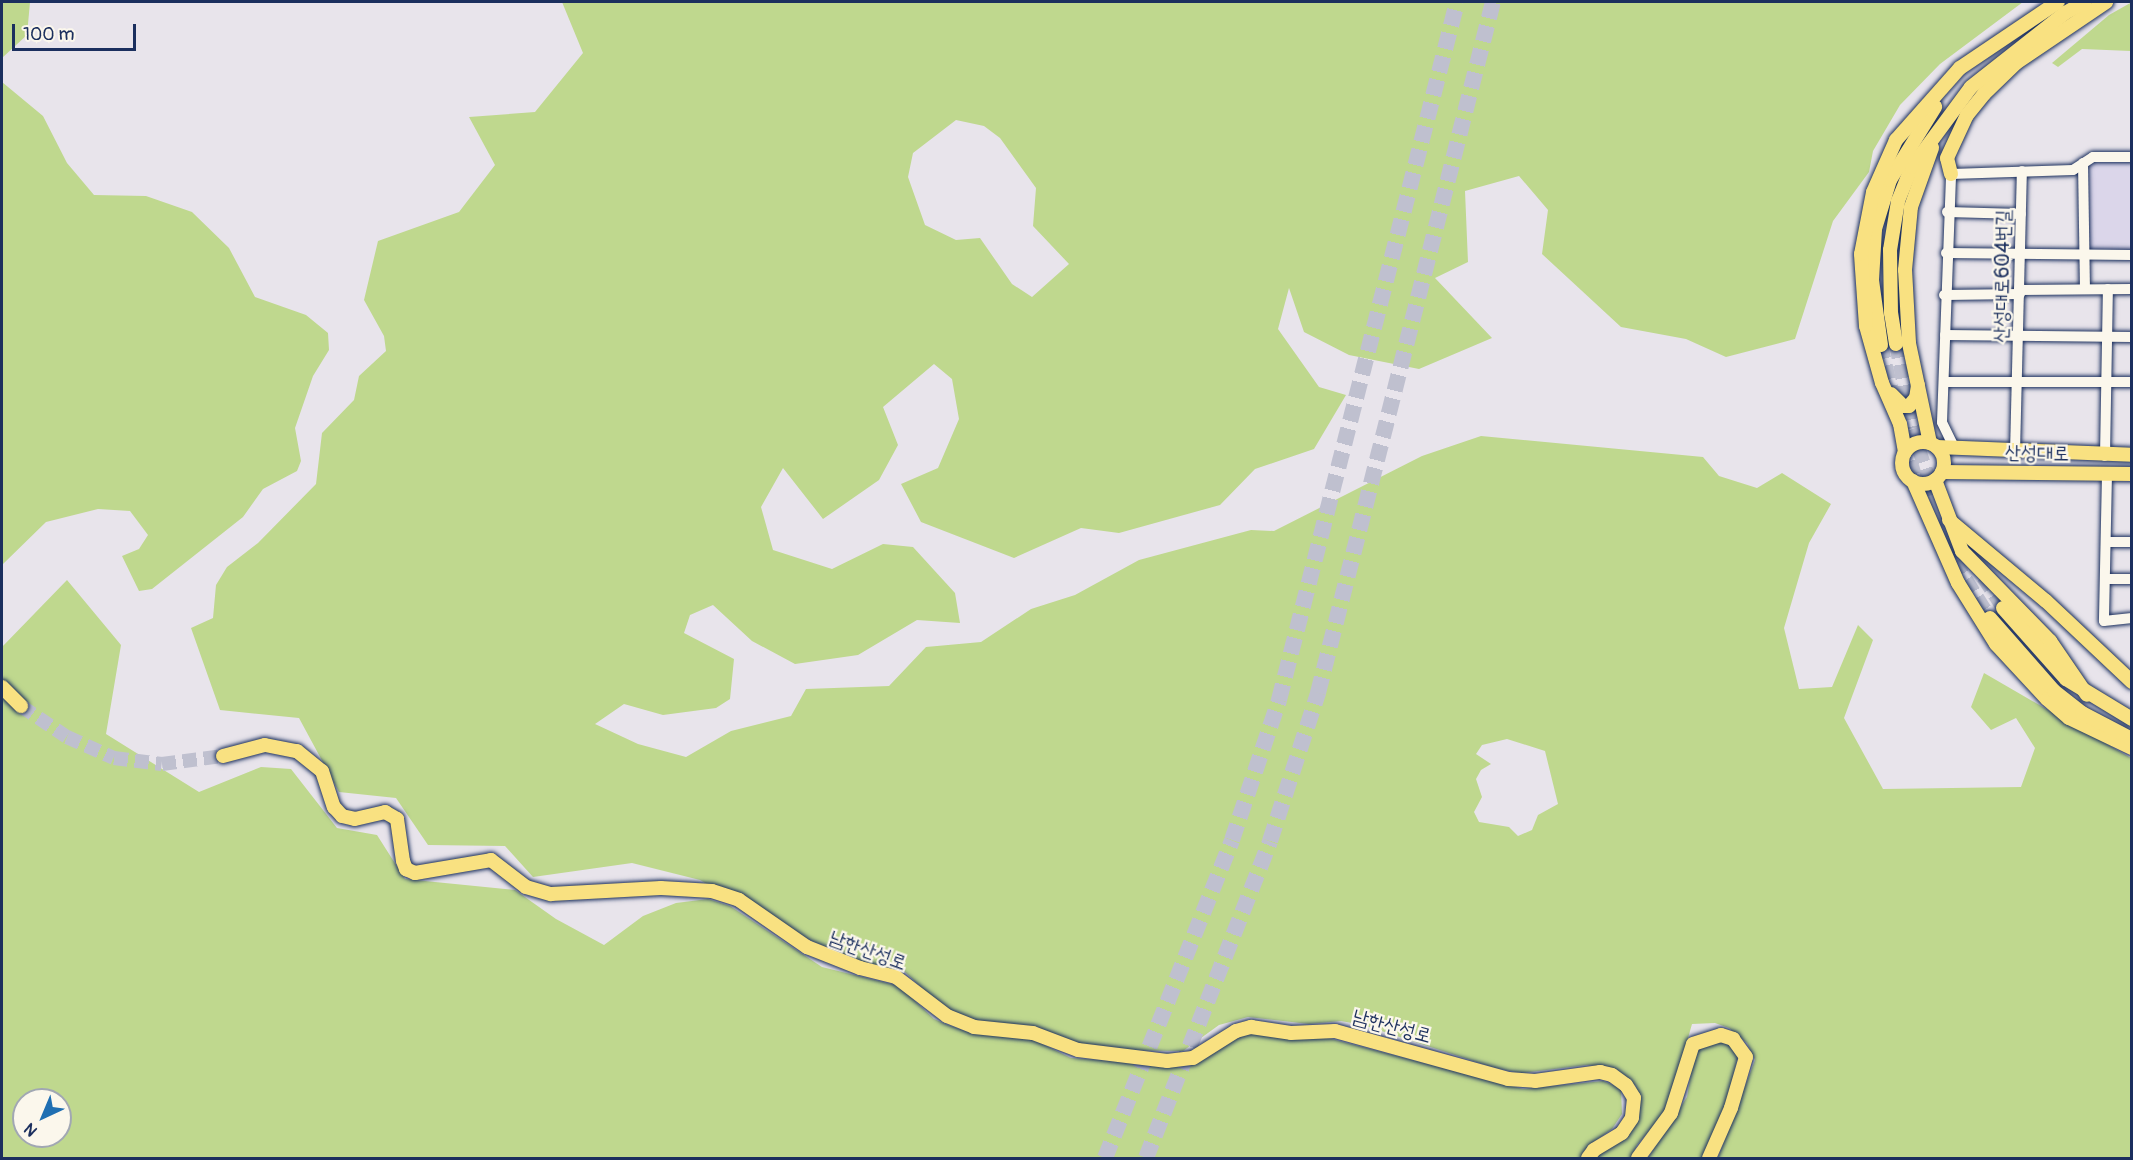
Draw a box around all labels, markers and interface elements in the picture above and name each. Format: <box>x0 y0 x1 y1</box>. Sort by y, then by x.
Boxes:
scale bar <box>15 12 140 50</box>
text: 100 m <box>23 23 75 46</box>
street label: 산성대로604번길 <box>1989 209 2015 343</box>
street label: 산성대로 <box>2005 440 2069 466</box>
street label: 남한산성로 <box>826 925 910 975</box>
street label: 남한산성로 <box>1350 1004 1434 1048</box>
north arrow <box>12 1088 72 1148</box>
text: N <box>20 1119 42 1140</box>

